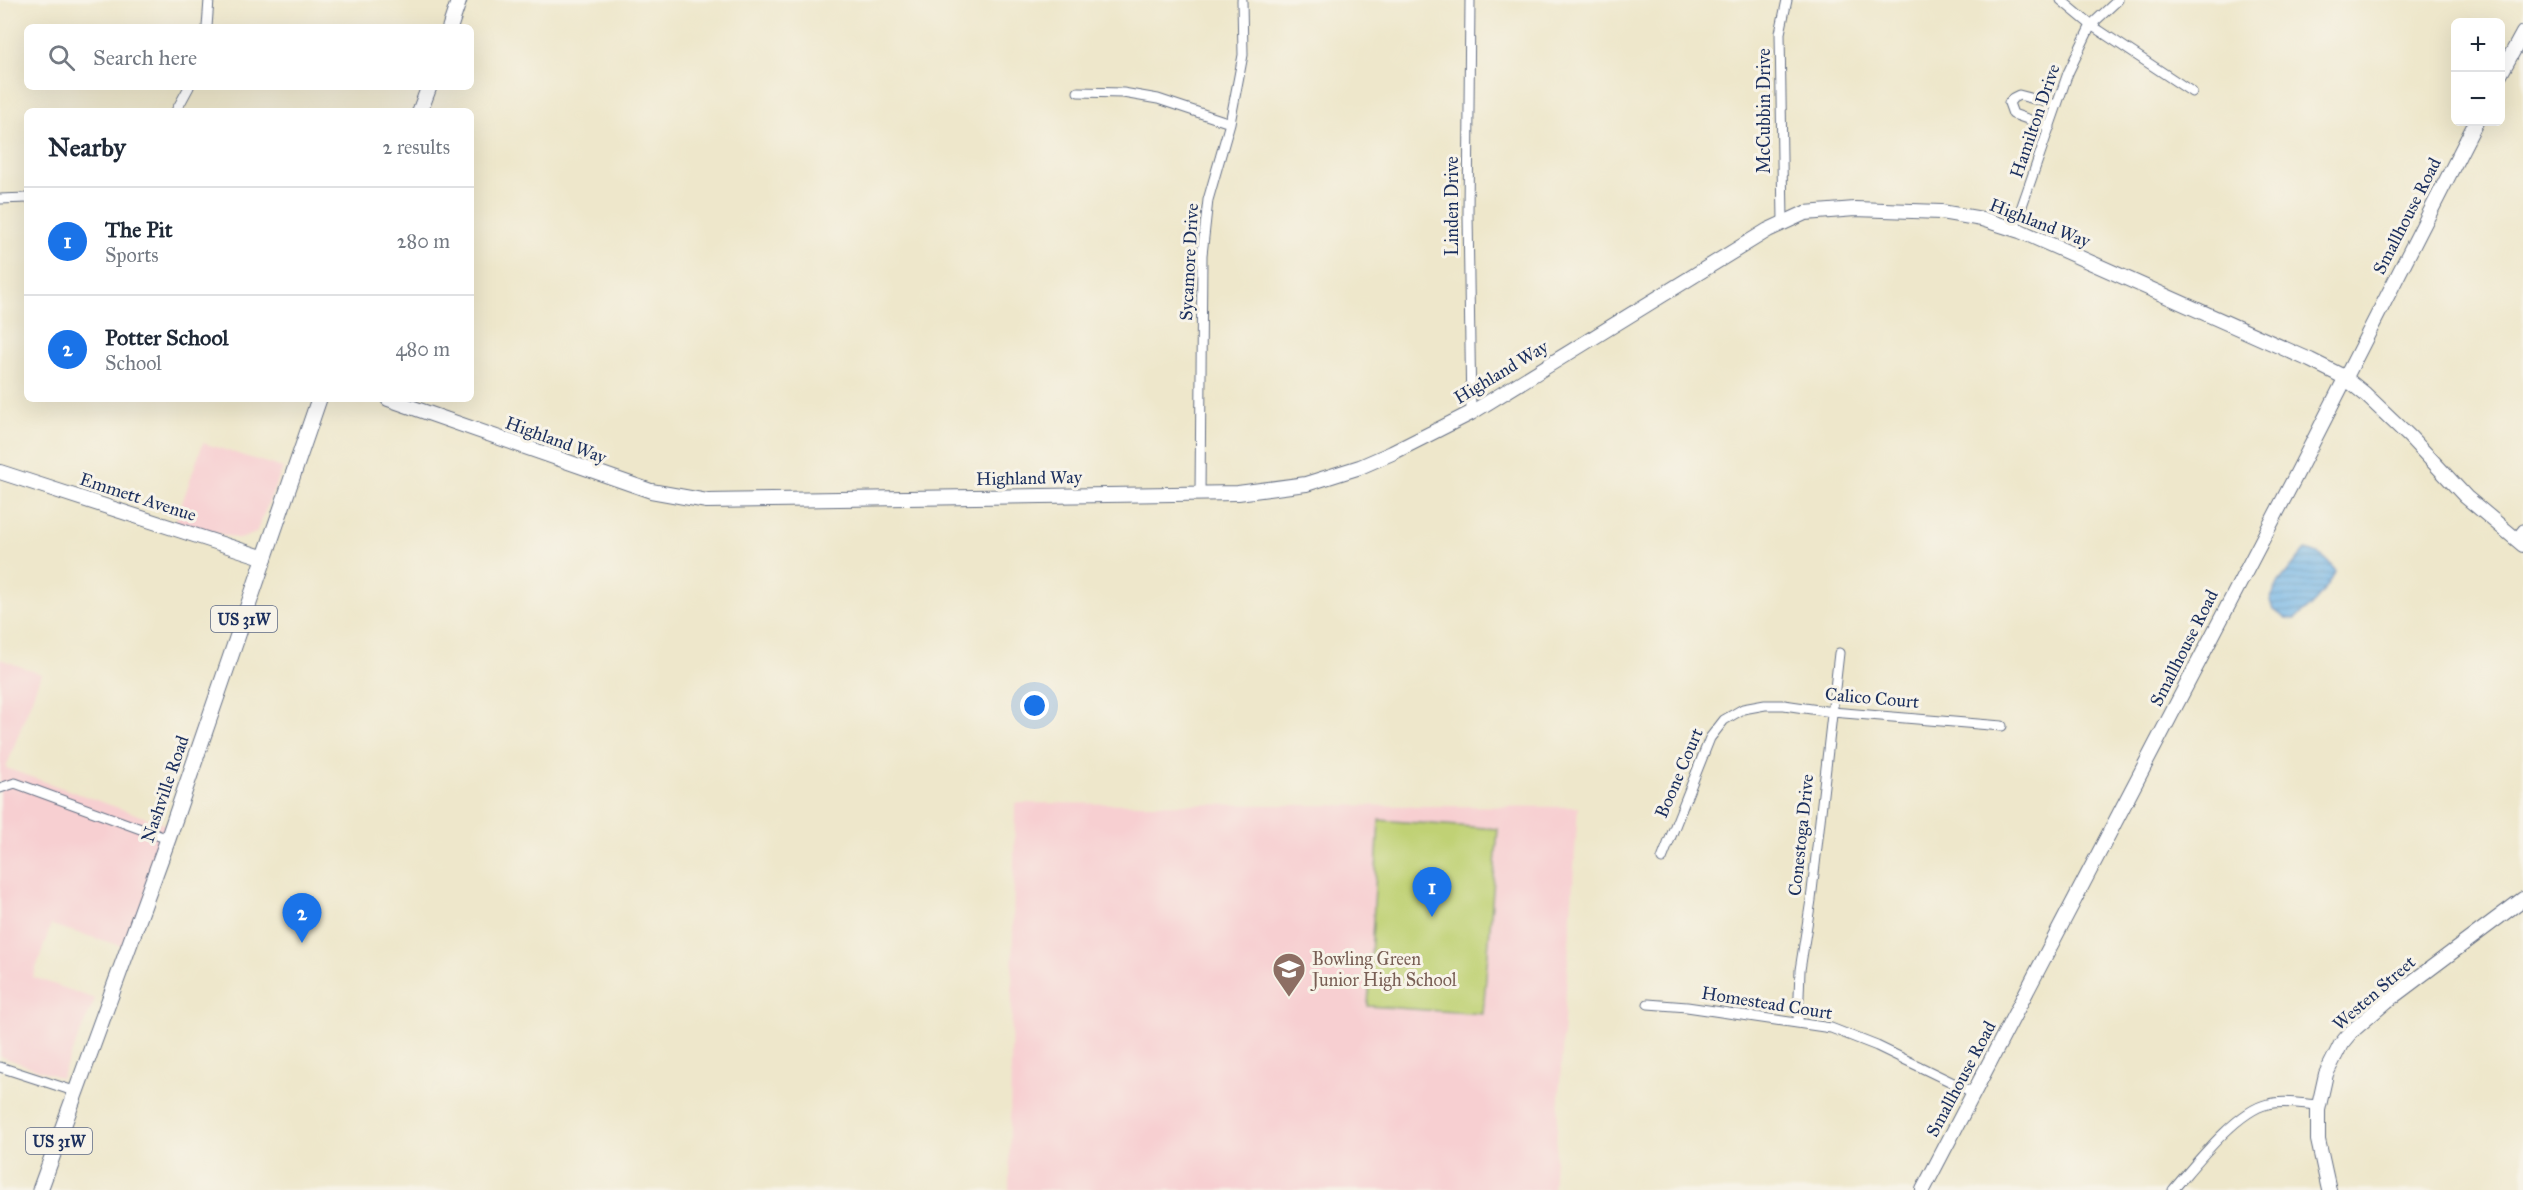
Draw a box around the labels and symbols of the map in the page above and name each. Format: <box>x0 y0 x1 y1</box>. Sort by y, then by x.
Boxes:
street label: McCubbin Drive <box>1753 48 1775 174</box>
street label: Hamilton Drive <box>2005 61 2065 181</box>
street label: Smallhouse Road <box>2368 154 2446 278</box>
street label: Linden Drive <box>1441 156 1463 256</box>
street label: Highland Way <box>1986 194 2094 253</box>
street label: Sycamore Drive <box>1175 203 1203 321</box>
street label: Highland Way <box>1450 335 1553 410</box>
street label: Highland Way <box>502 412 610 470</box>
street label: Highland Way <box>976 466 1083 491</box>
street label: Emmett Avenue <box>77 468 199 526</box>
street label: Smallhouse Road <box>2145 586 2223 710</box>
road number: US 31W <box>211 606 277 632</box>
street label: Calico Court <box>1824 683 1921 713</box>
your location <box>1020 691 1049 720</box>
street label: Boone Court <box>1650 724 1708 821</box>
street label: Nashville Road <box>136 733 194 845</box>
street label: Conestoga Drive <box>1784 773 1819 897</box>
pin: 1 <box>1412 868 1452 917</box>
pin: 2 <box>282 894 322 943</box>
place label: Bowling Green Junior High School <box>1310 948 1457 992</box>
school or university icon: Bowling Green Junior High School <box>1271 951 1307 998</box>
street label: Westen Street <box>2328 951 2420 1035</box>
street label: Homestead Court <box>1700 982 1835 1024</box>
street label: Smallhouse Road <box>1921 1017 2001 1141</box>
road number: US 31W <box>26 1128 92 1154</box>

